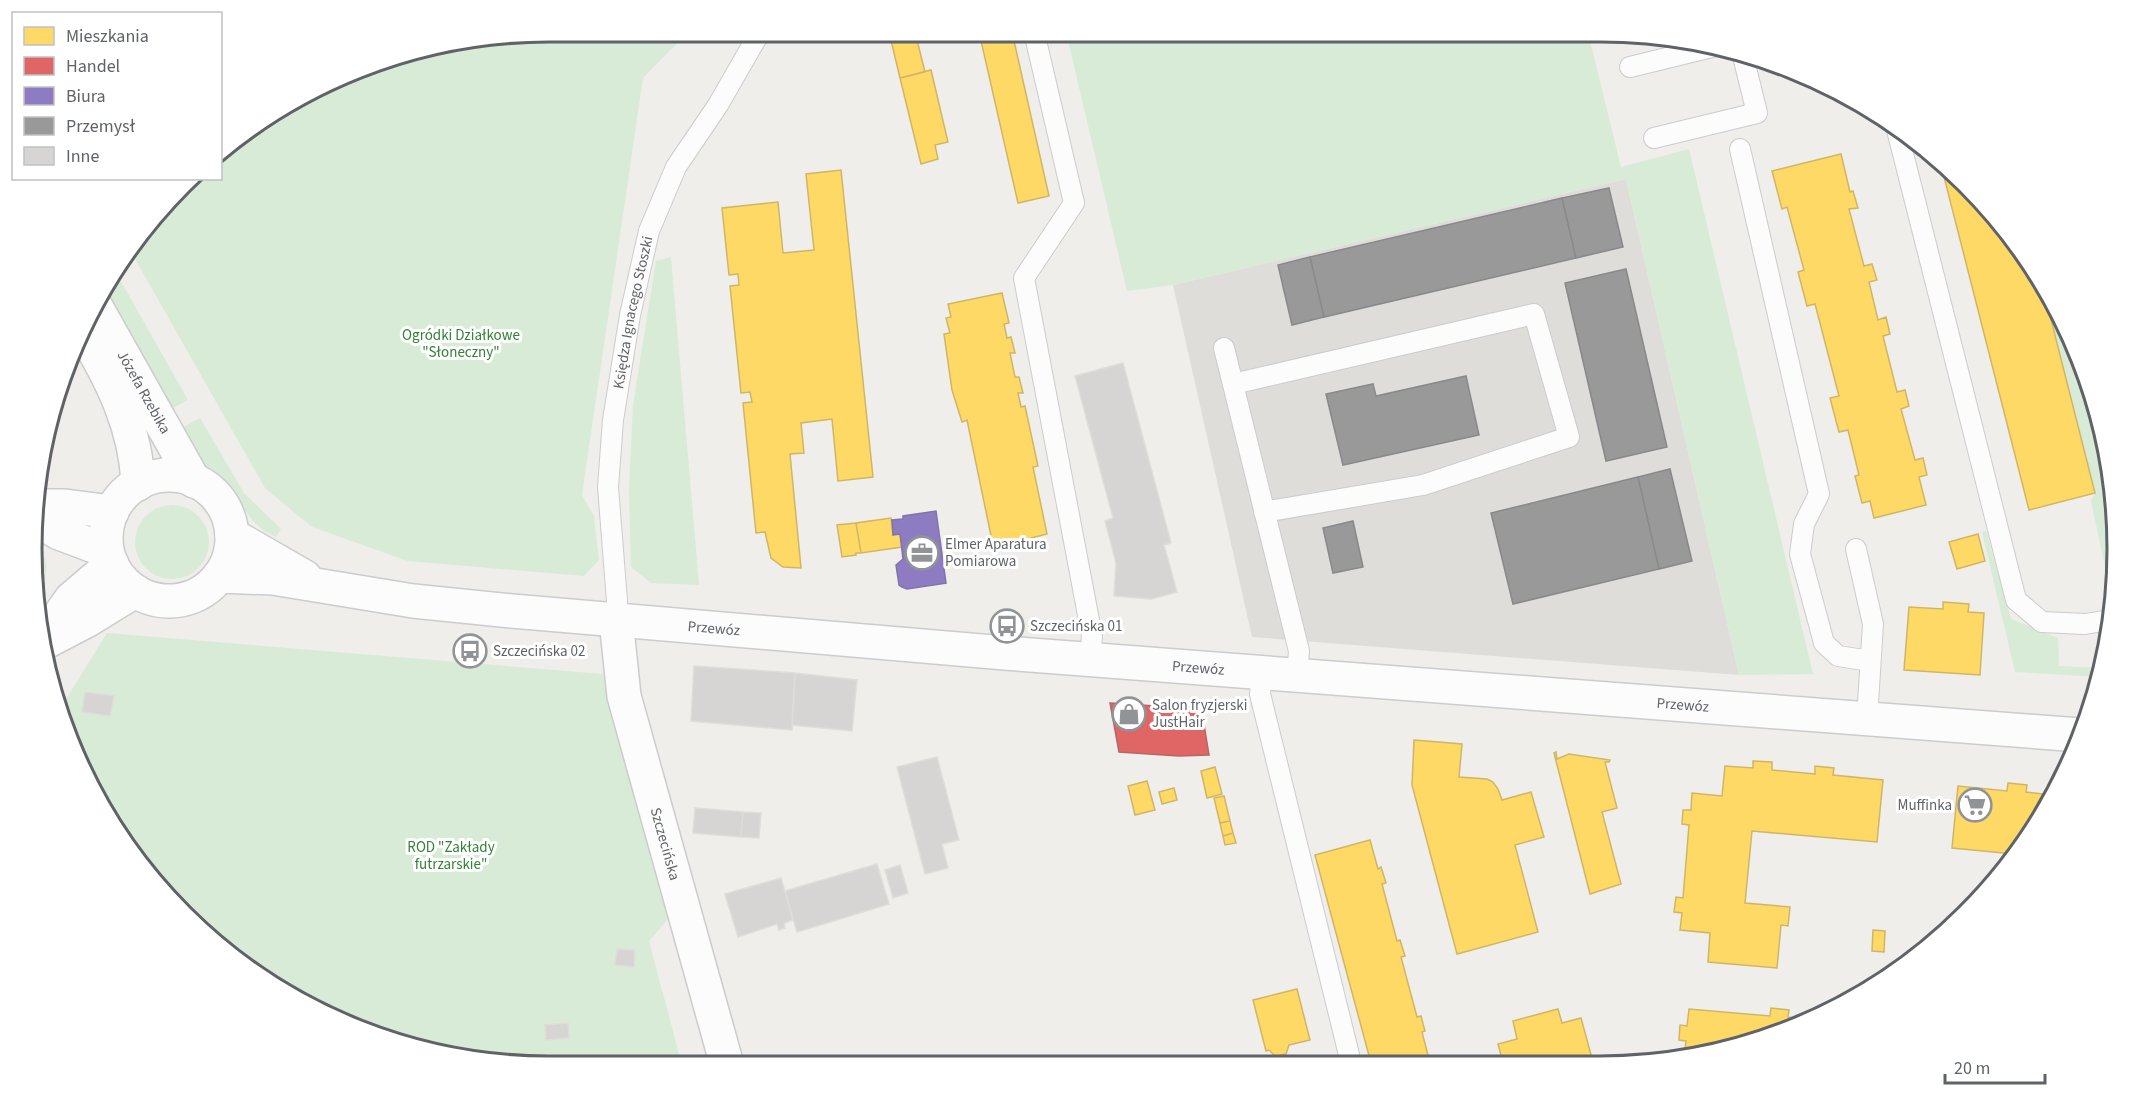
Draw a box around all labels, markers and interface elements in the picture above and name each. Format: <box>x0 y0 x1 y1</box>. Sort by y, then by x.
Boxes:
legend <box>12 12 222 180</box>
text: Mieszkania <box>66 24 149 49</box>
text: Handel <box>66 54 120 79</box>
text: Biura <box>66 84 106 109</box>
text: Przemysł <box>66 114 136 139</box>
text: Inne <box>66 144 99 169</box>
street label: Księdza Ignacego Stoszki <box>608 234 659 390</box>
park label: Ogródki Działkowe "Słoneczny" <box>402 325 520 363</box>
street label: Józefa Rzebika <box>112 347 175 438</box>
place label: Elmer Aparatura Pomiarowa <box>945 534 1046 572</box>
office icon: Elmer Aparatura Pomiarowa <box>904 535 940 571</box>
bus stop icon: Szczecińska 01 <box>989 608 1025 644</box>
street label: Przewóz <box>687 616 741 641</box>
place label: Szczecińska 01 <box>1030 616 1123 637</box>
bus stop icon: Szczecińska 02 <box>452 633 488 669</box>
place label: Szczecińska 02 <box>493 641 586 662</box>
street label: Przewóz <box>1171 656 1225 681</box>
street label: Przewóz <box>1656 693 1710 718</box>
place label: Salon fryzjerski JustHair <box>1152 695 1247 733</box>
shop icon: Salon fryzjerski JustHair <box>1111 696 1147 732</box>
supermarket icon: Muffinka <box>1957 787 1993 823</box>
place label: Muffinka <box>1898 795 1952 816</box>
street label: Szczecińska <box>645 805 685 883</box>
park label: ROD "Zakłady futrzarskie" <box>407 837 495 875</box>
scale bar <box>1945 1047 2046 1085</box>
text: 20 m <box>1954 1056 1990 1081</box>

